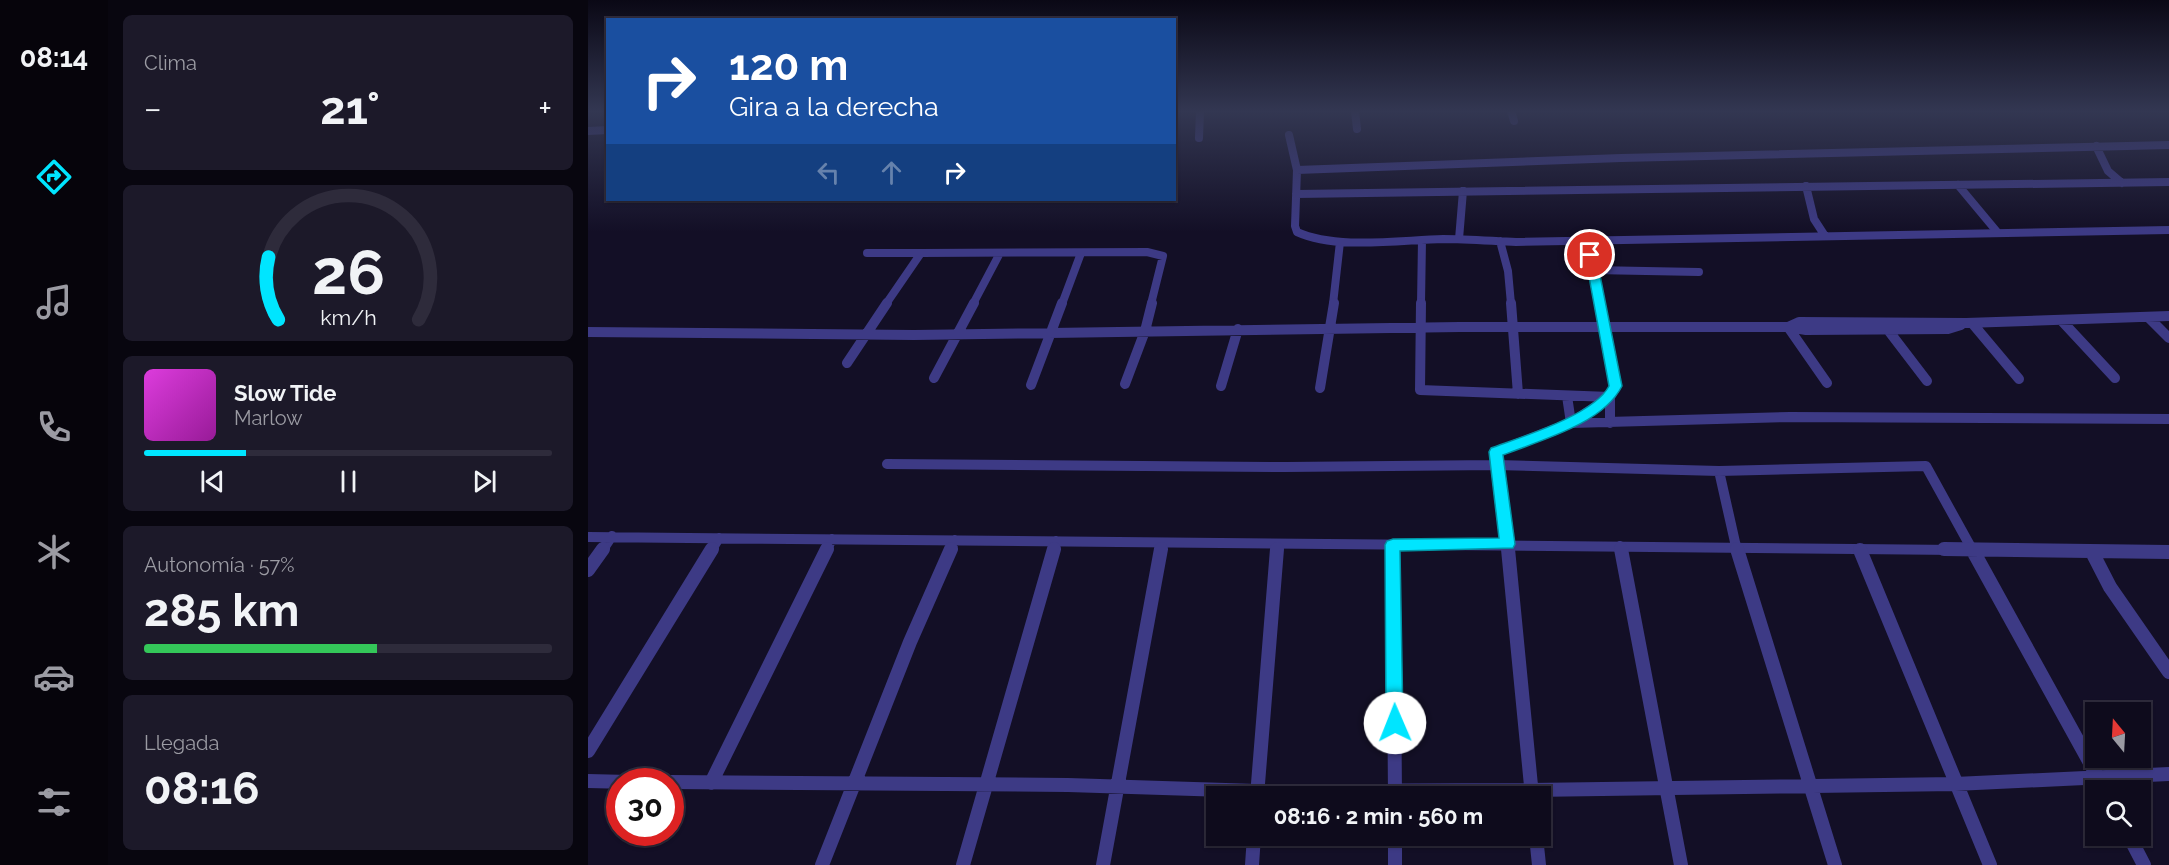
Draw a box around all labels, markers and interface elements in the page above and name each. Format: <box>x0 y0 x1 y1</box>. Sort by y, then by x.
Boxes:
text: 120 m <box>729 41 848 90</box>
text: 08:14 <box>20 42 88 73</box>
icon: right <box>630 42 708 120</box>
text: Clima <box>144 51 197 75</box>
text: 21° <box>320 82 380 135</box>
text: − <box>144 89 162 128</box>
text: + <box>538 89 552 128</box>
text: Gira a la derecha <box>729 91 939 122</box>
icon: directions <box>33 156 75 198</box>
icon: left <box>812 156 845 189</box>
icon: ahead <box>875 156 908 189</box>
icon: right <box>938 156 971 189</box>
pin <box>1564 229 1615 280</box>
text: 26 <box>311 235 385 309</box>
icon: arrive <box>1573 238 1606 271</box>
icon: music <box>33 281 75 323</box>
text: km/h <box>320 305 376 330</box>
text: Slow Tide <box>234 380 336 406</box>
icon: phone <box>33 406 75 448</box>
text: Marlow <box>234 406 303 430</box>
icon: previous <box>196 465 229 498</box>
icon: pause <box>332 465 365 498</box>
icon: next <box>468 465 501 498</box>
icon: climate <box>33 531 75 573</box>
text: Autonomía · 57% <box>144 553 295 577</box>
text: 285 km <box>144 584 299 637</box>
icon: car <box>33 656 75 698</box>
position arrow <box>1363 691 1427 755</box>
north arrow <box>2085 702 2151 768</box>
map controls <box>2085 702 2151 846</box>
text: Llegada <box>144 731 219 755</box>
text: 08:16 <box>144 762 259 815</box>
speed limit sign: 30 <box>606 768 684 846</box>
button: search <box>2085 780 2151 846</box>
icon: filters <box>33 781 75 823</box>
text: 08:16 · 2 min · 560 m <box>1274 803 1483 829</box>

